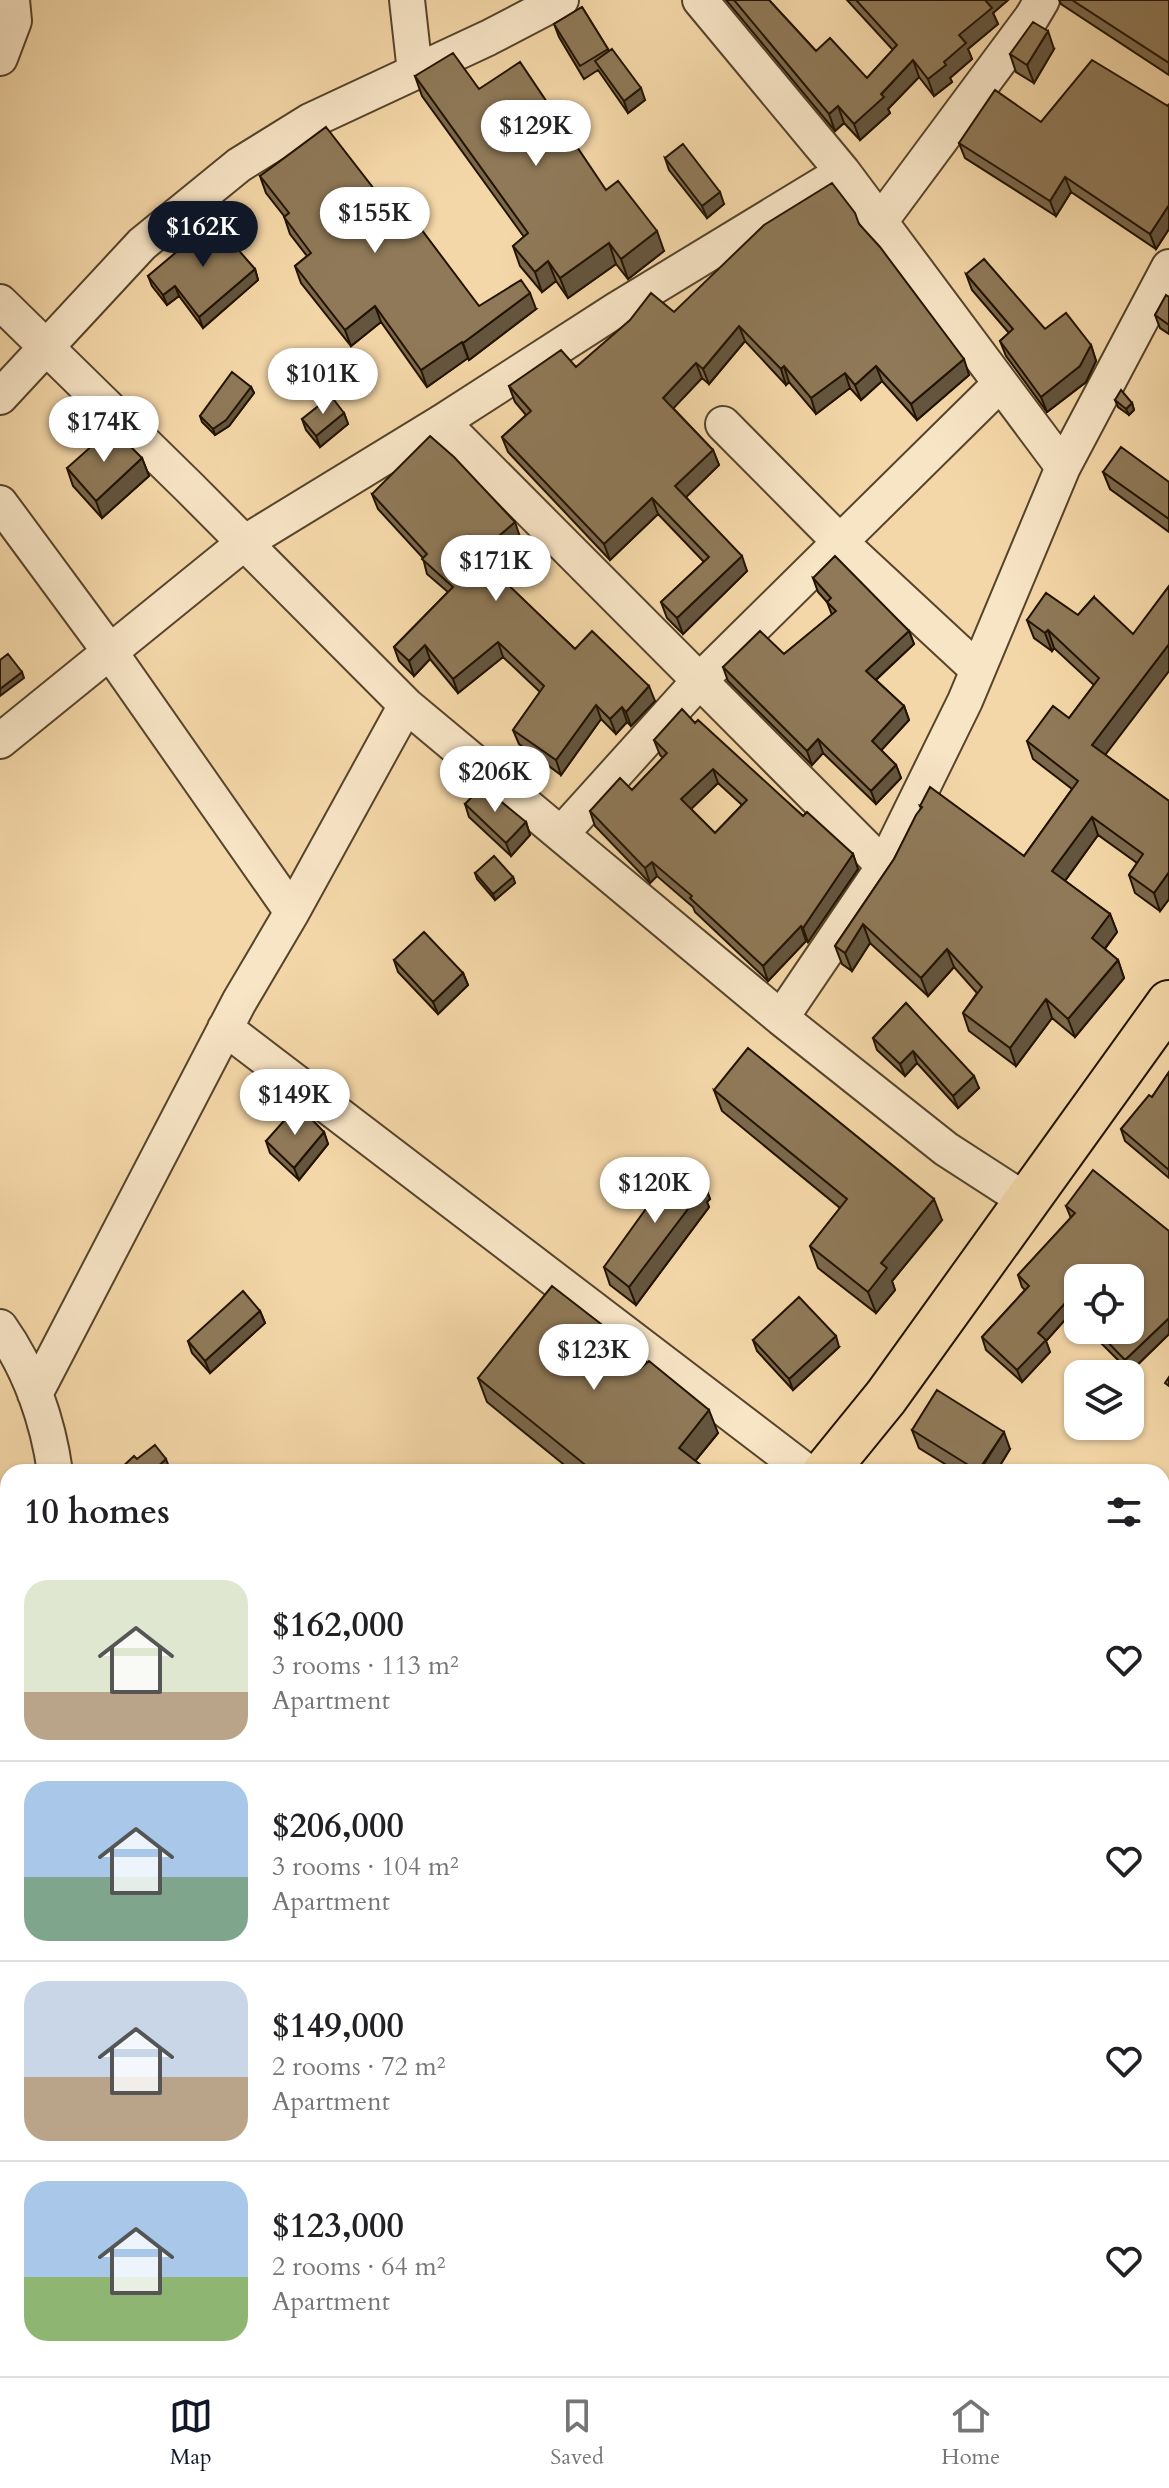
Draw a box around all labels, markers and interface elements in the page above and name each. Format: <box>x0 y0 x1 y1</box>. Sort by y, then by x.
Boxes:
pin: $129K <box>480 100 592 168</box>
text: $129K <box>499 108 573 143</box>
pin: $155K <box>319 187 431 255</box>
text: $155K <box>338 195 412 230</box>
pin: $162K <box>147 201 259 269</box>
text: $162K <box>166 209 240 244</box>
pin: $101K <box>267 348 379 416</box>
text: $101K <box>286 356 360 391</box>
pin: $174K <box>48 396 160 464</box>
text: $174K <box>67 404 141 439</box>
pin: $171K <box>440 535 552 603</box>
text: $171K <box>459 543 533 578</box>
pin: $206K <box>439 746 551 814</box>
text: $206K <box>458 754 532 789</box>
pin: $149K <box>239 1069 351 1137</box>
text: $149K <box>258 1077 332 1112</box>
pin: $120K <box>599 1157 711 1225</box>
text: $120K <box>618 1165 692 1200</box>
map controls <box>1064 1264 1144 1440</box>
button: locate <box>1064 1264 1144 1344</box>
pin: $123K <box>538 1324 650 1392</box>
text: $123K <box>557 1332 631 1367</box>
button: layers <box>1064 1360 1144 1440</box>
text: 10 homes <box>24 1489 170 1535</box>
icon: filters <box>1102 1490 1146 1534</box>
text: $162,000 <box>272 1602 404 1648</box>
icon: home <box>88 1612 184 1708</box>
icon: heart <box>1102 1638 1146 1682</box>
text: 3 rooms · 113 m² <box>272 1648 459 1683</box>
text: Apartment <box>272 1683 390 1718</box>
text: $206,000 <box>272 1803 404 1849</box>
icon: home <box>88 1813 184 1909</box>
icon: heart <box>1102 1839 1146 1883</box>
text: 3 rooms · 104 m² <box>272 1849 459 1884</box>
text: Apartment <box>272 1884 390 1919</box>
text: $149,000 <box>272 2003 404 2049</box>
icon: home <box>88 2013 184 2109</box>
icon: heart <box>1102 2039 1146 2083</box>
text: 2 rooms · 72 m² <box>272 2049 445 2084</box>
text: Apartment <box>272 2084 390 2119</box>
text: $123,000 <box>272 2203 404 2249</box>
icon: home <box>88 2213 184 2309</box>
icon: heart <box>1102 2239 1146 2283</box>
text: 2 rooms · 64 m² <box>272 2249 445 2284</box>
text: Apartment <box>272 2284 390 2319</box>
tab: Map <box>169 2394 213 2472</box>
tab: Saved <box>550 2394 604 2472</box>
tab: Home <box>941 2394 1000 2472</box>

